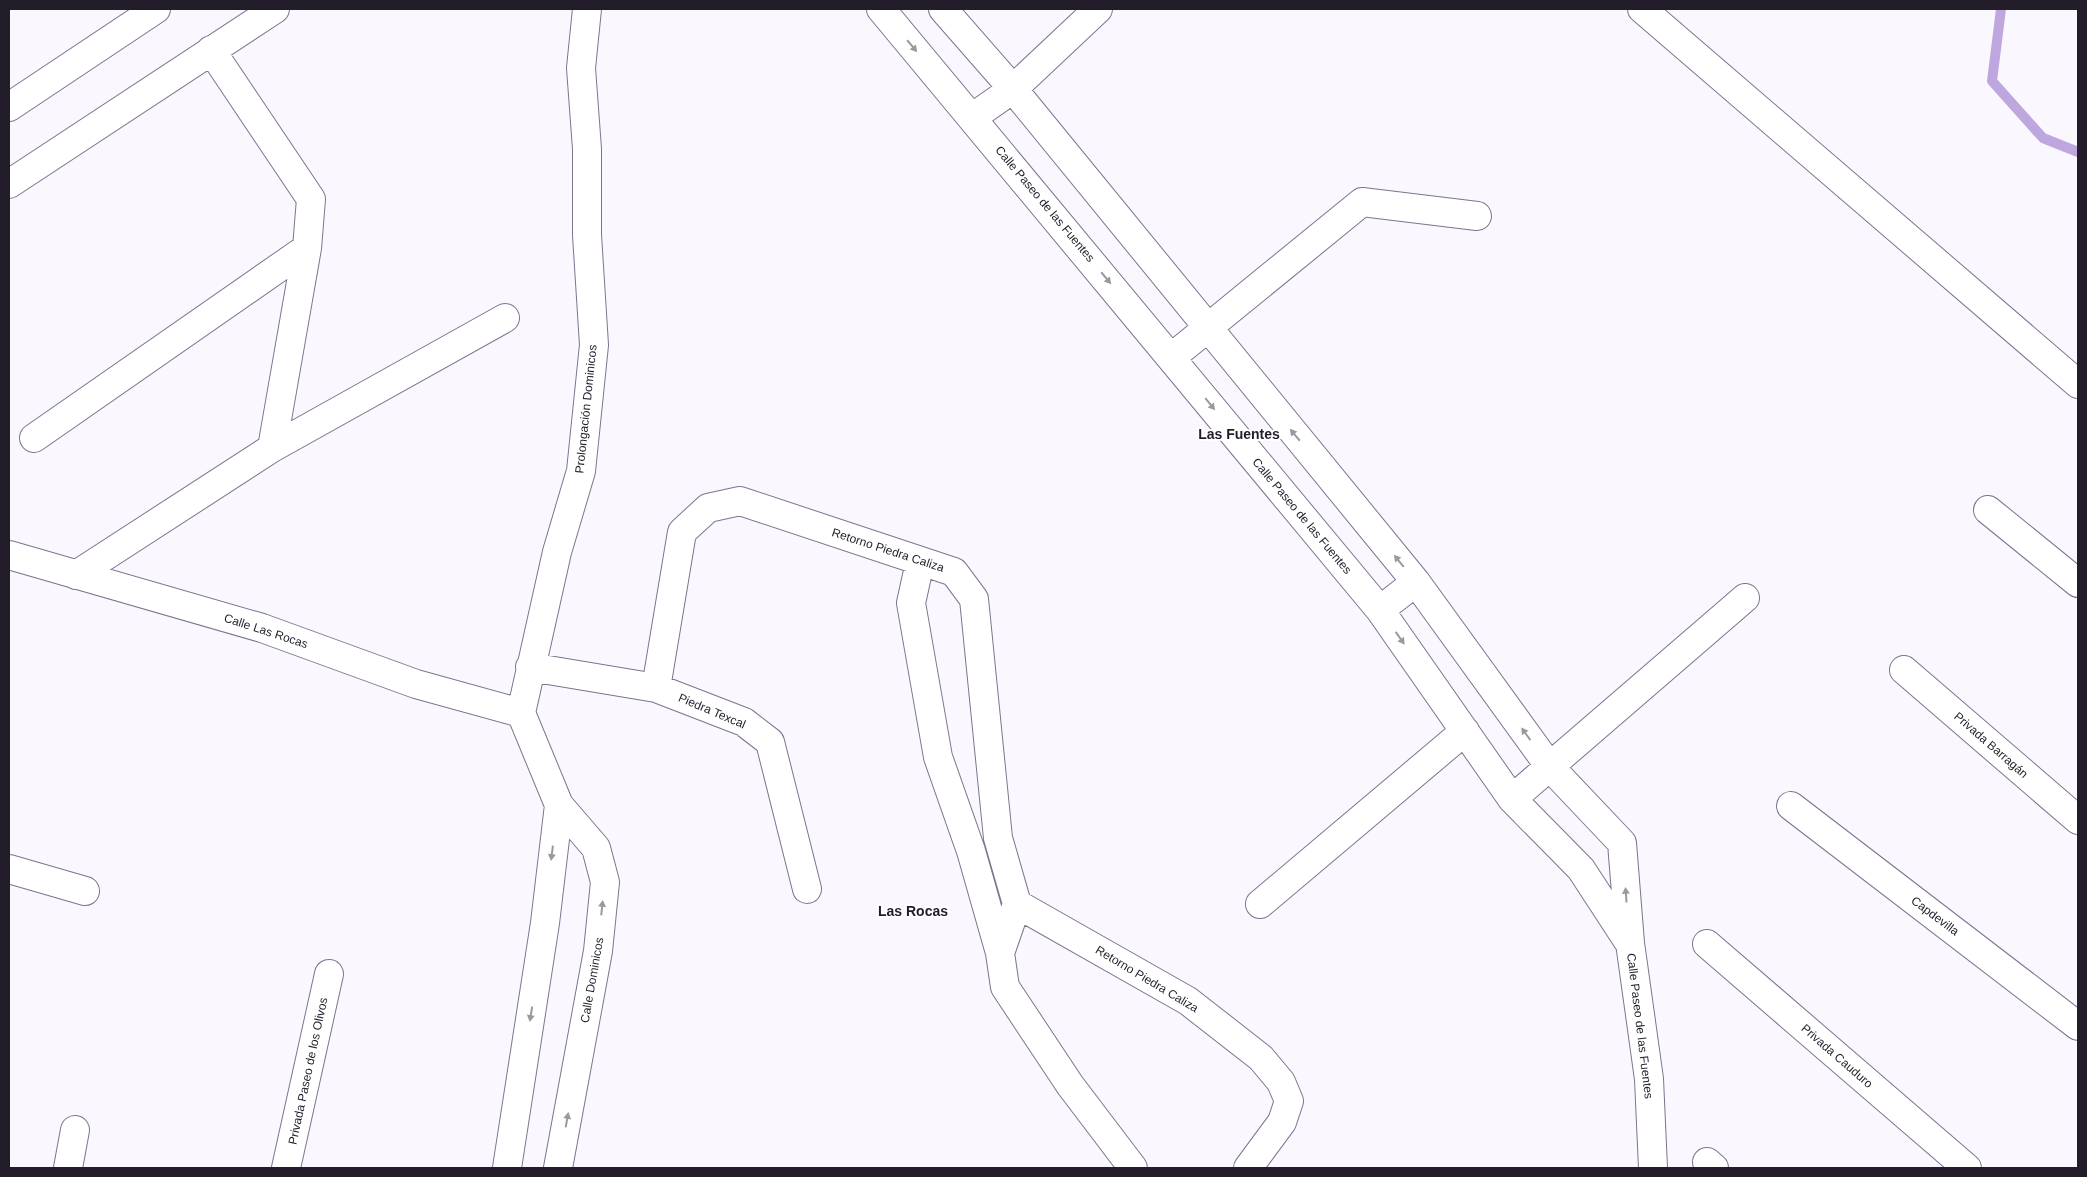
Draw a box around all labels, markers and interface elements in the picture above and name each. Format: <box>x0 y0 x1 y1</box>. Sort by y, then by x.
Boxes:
one-way arrow <box>907 39 918 52</box>
street label: Calle Paseo de las Fuentes <box>992 143 1098 265</box>
one-way arrow <box>1101 271 1112 284</box>
street label: Prolongación Dominicos <box>572 344 600 474</box>
one-way arrow <box>1204 397 1215 410</box>
district label: Las Fuentes <box>1198 426 1280 442</box>
one-way arrow <box>1290 429 1301 442</box>
street label: Calle Paseo de las Fuentes <box>1249 455 1355 577</box>
street label: Retorno Piedra Caliza <box>830 525 946 575</box>
one-way arrow <box>1393 554 1404 567</box>
street label: Calle Las Rocas <box>222 611 310 651</box>
one-way arrow <box>1395 632 1405 645</box>
street label: Piedra Texcal <box>676 691 748 731</box>
street label: Privada Barragán <box>1951 709 2031 781</box>
one-way arrow <box>1521 727 1531 741</box>
one-way arrow <box>548 846 556 862</box>
one-way arrow <box>1622 887 1630 903</box>
street label: Capdevilla <box>1908 894 1962 939</box>
one-way arrow <box>598 900 606 916</box>
district label: Las Rocas <box>878 903 948 919</box>
street label: Calle Dominicos <box>578 936 606 1024</box>
street label: Retorno Piedra Caliza <box>1093 943 1201 1015</box>
street label: Calle Paseo de las Fuentes <box>1624 952 1656 1100</box>
street label: Privada Paseo de los Olivos <box>286 996 330 1146</box>
one-way arrow <box>526 1007 534 1023</box>
street label: Privada Cauduro <box>1798 1021 1876 1091</box>
one-way arrow <box>563 1112 571 1128</box>

